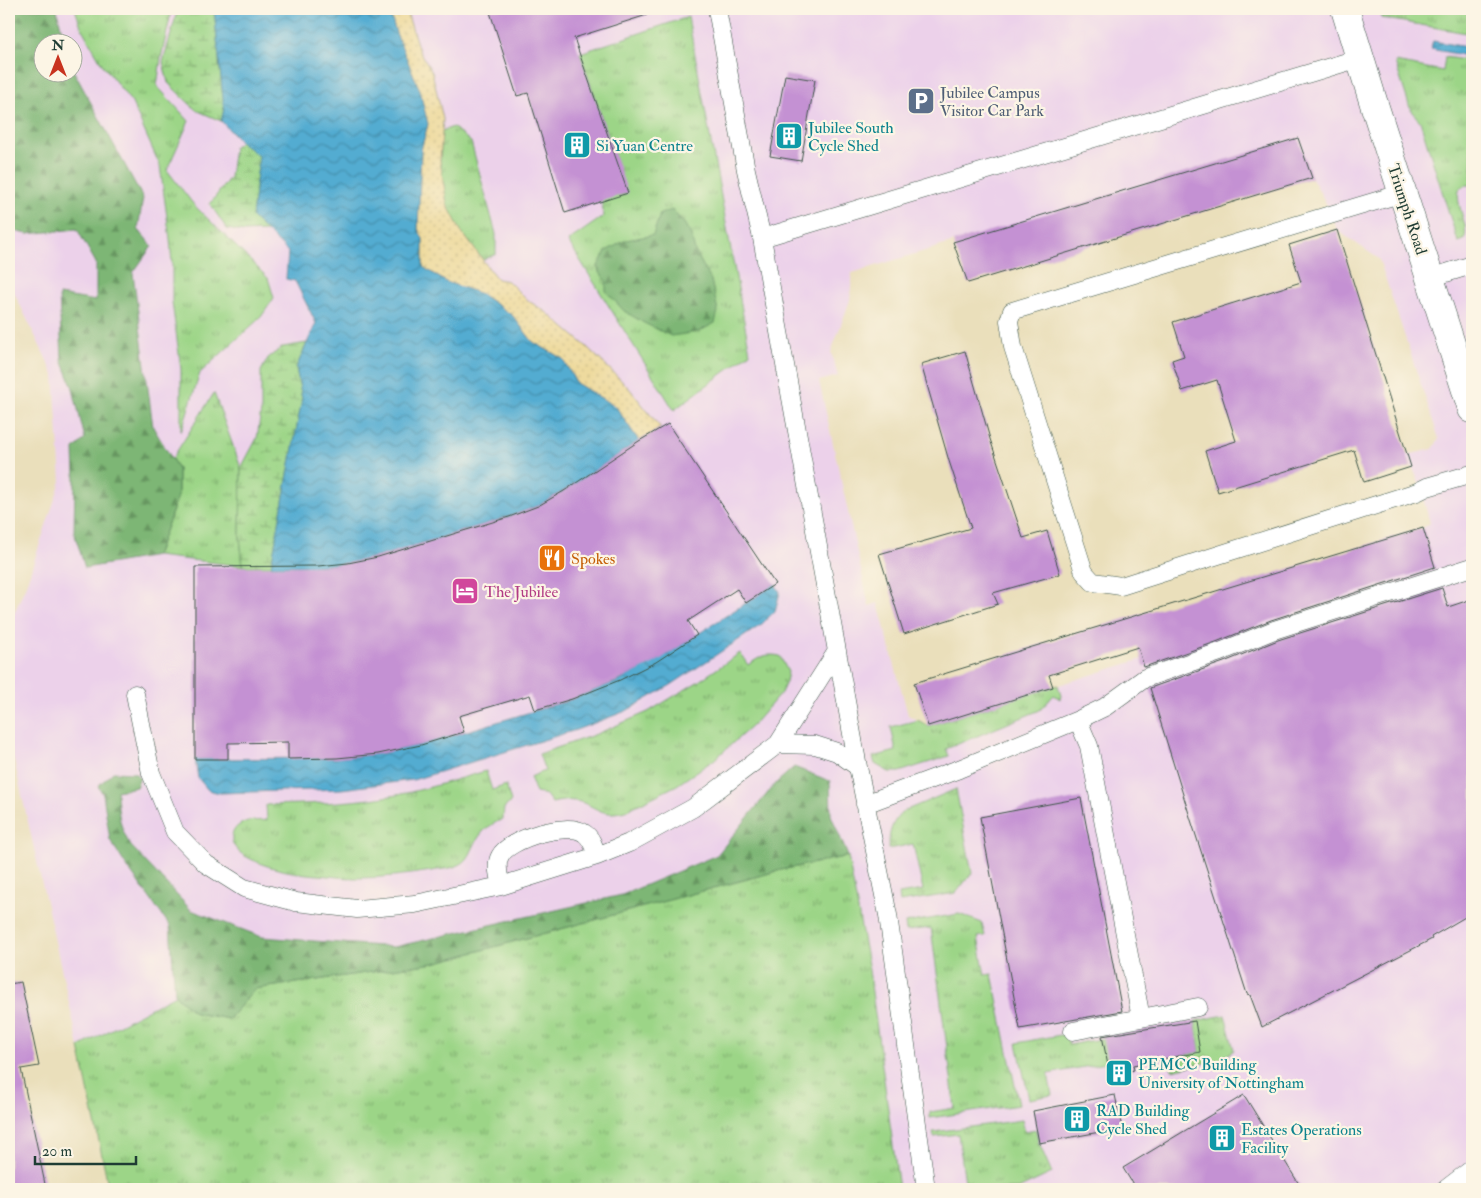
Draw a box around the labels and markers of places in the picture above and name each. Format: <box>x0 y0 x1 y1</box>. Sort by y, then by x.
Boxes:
place label: Jubilee Campus Visitor Car Park <box>939 83 1044 121</box>
parking icon: Jubilee Campus Visitor Car Park <box>906 86 936 116</box>
place label: Jubilee South Cycle Shed <box>807 118 894 156</box>
building icon: Jubilee South Cycle Shed <box>774 121 804 151</box>
building icon: Si Yuan Centre <box>562 130 592 160</box>
place label: Si Yuan Centre <box>596 136 693 156</box>
restaurant icon: Spokes <box>537 543 567 573</box>
place label: Spokes <box>571 549 615 570</box>
hotel icon: The Jubilee <box>450 576 480 606</box>
place label: The Jubilee <box>484 582 558 603</box>
place label: PEMCC Building University of Nottingham <box>1138 1055 1305 1093</box>
building icon: PEMCC Building University of Nottingham <box>1104 1058 1134 1088</box>
place label: RAD Building Cycle Shed <box>1096 1101 1190 1139</box>
building icon: RAD Building Cycle Shed <box>1062 1104 1092 1134</box>
place label: Estates Operations Facility <box>1241 1120 1362 1158</box>
building icon: Estates Operations Facility <box>1207 1123 1237 1153</box>

